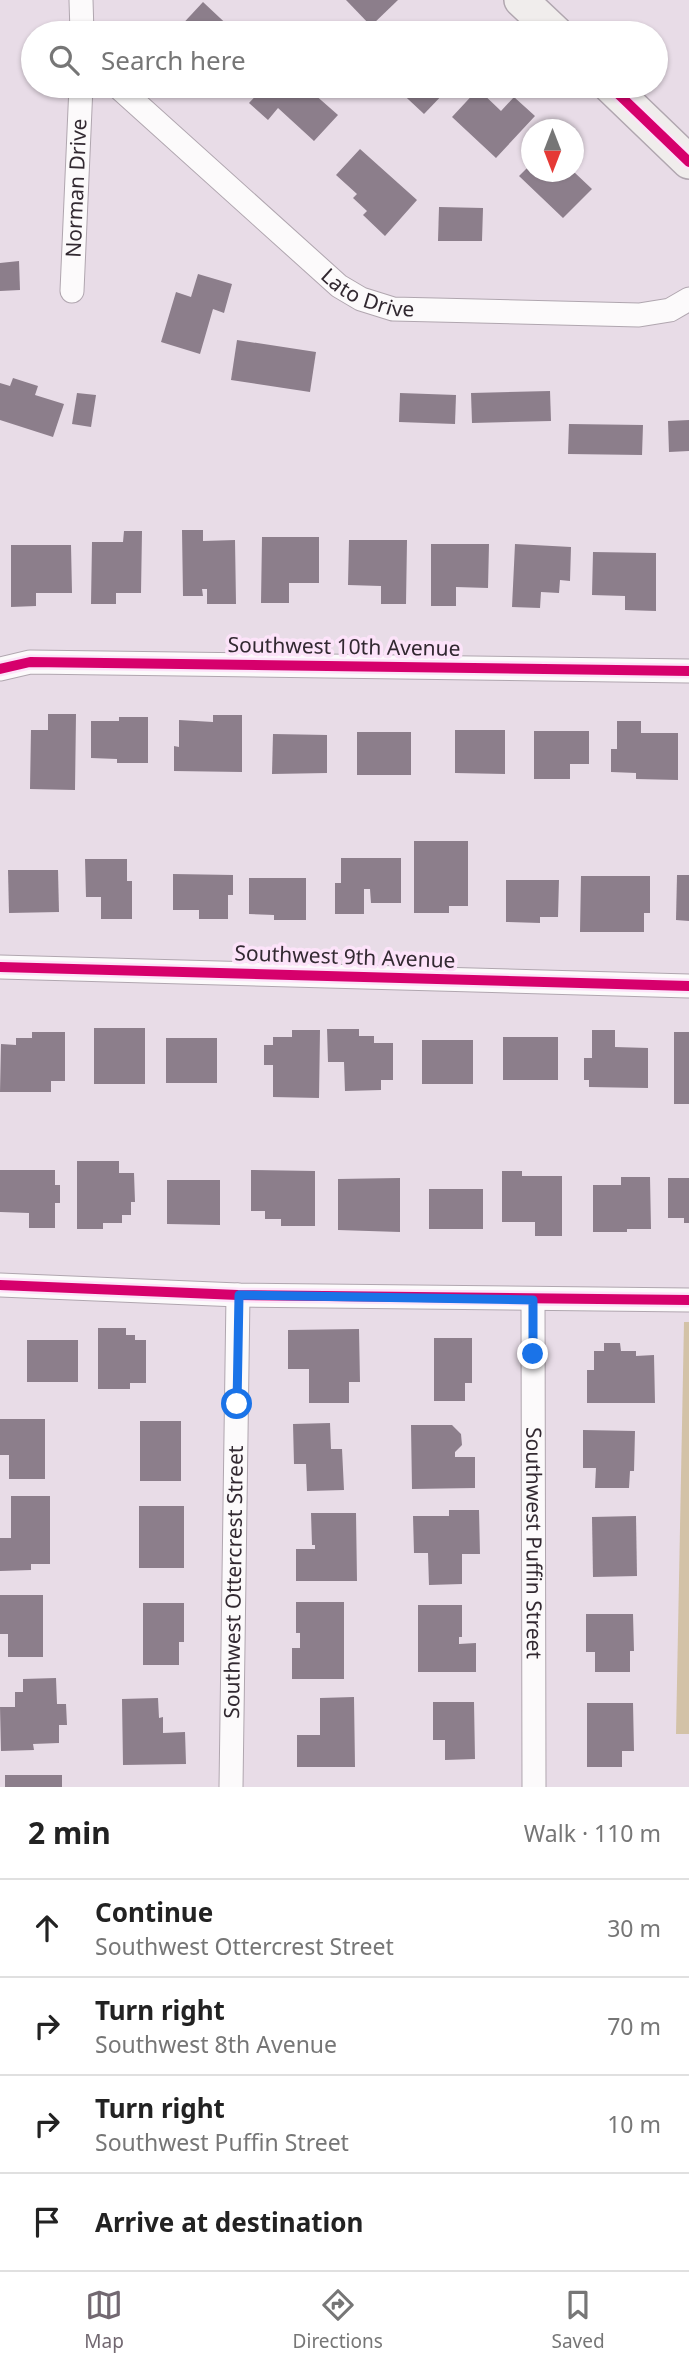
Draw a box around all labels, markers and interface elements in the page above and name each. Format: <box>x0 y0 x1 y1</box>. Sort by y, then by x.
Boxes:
search box <box>21 21 668 98</box>
icon: search <box>45 41 83 79</box>
text: Search here <box>101 42 246 78</box>
street label: Norman Drive <box>58 118 93 258</box>
north arrow <box>521 119 584 182</box>
street label: Lato Drive <box>315 261 415 323</box>
street label: Southwest 10th Avenue <box>227 630 461 662</box>
street label: Southwest 9th Avenue <box>234 938 456 974</box>
route end <box>517 1338 548 1369</box>
route start <box>221 1388 252 1419</box>
street label: Southwest Puffin Street <box>520 1427 549 1659</box>
street label: Southwest Ottercrest Street <box>217 1445 249 1719</box>
text: 2 min <box>28 1812 111 1853</box>
text: Walk · 110 m <box>524 1817 661 1849</box>
text: Continue <box>95 1894 213 1930</box>
icon: ahead <box>28 1909 66 1947</box>
text: 30 m <box>607 1912 661 1944</box>
text: Southwest Ottercrest Street <box>95 1930 394 1962</box>
text: Turn right <box>95 1992 225 2028</box>
icon: right <box>28 2007 66 2045</box>
text: 70 m <box>607 2010 661 2042</box>
text: Southwest 8th Avenue <box>95 2028 337 2060</box>
text: Turn right <box>95 2090 225 2126</box>
icon: right <box>28 2105 66 2143</box>
text: 10 m <box>607 2108 661 2140</box>
text: Southwest Puffin Street <box>95 2126 349 2158</box>
icon: arrive <box>28 2203 66 2241</box>
text: Arrive at destination <box>95 2204 364 2240</box>
tab: Map <box>84 2286 124 2354</box>
tab: Directions <box>293 2286 383 2354</box>
tab: Saved <box>551 2286 605 2354</box>

